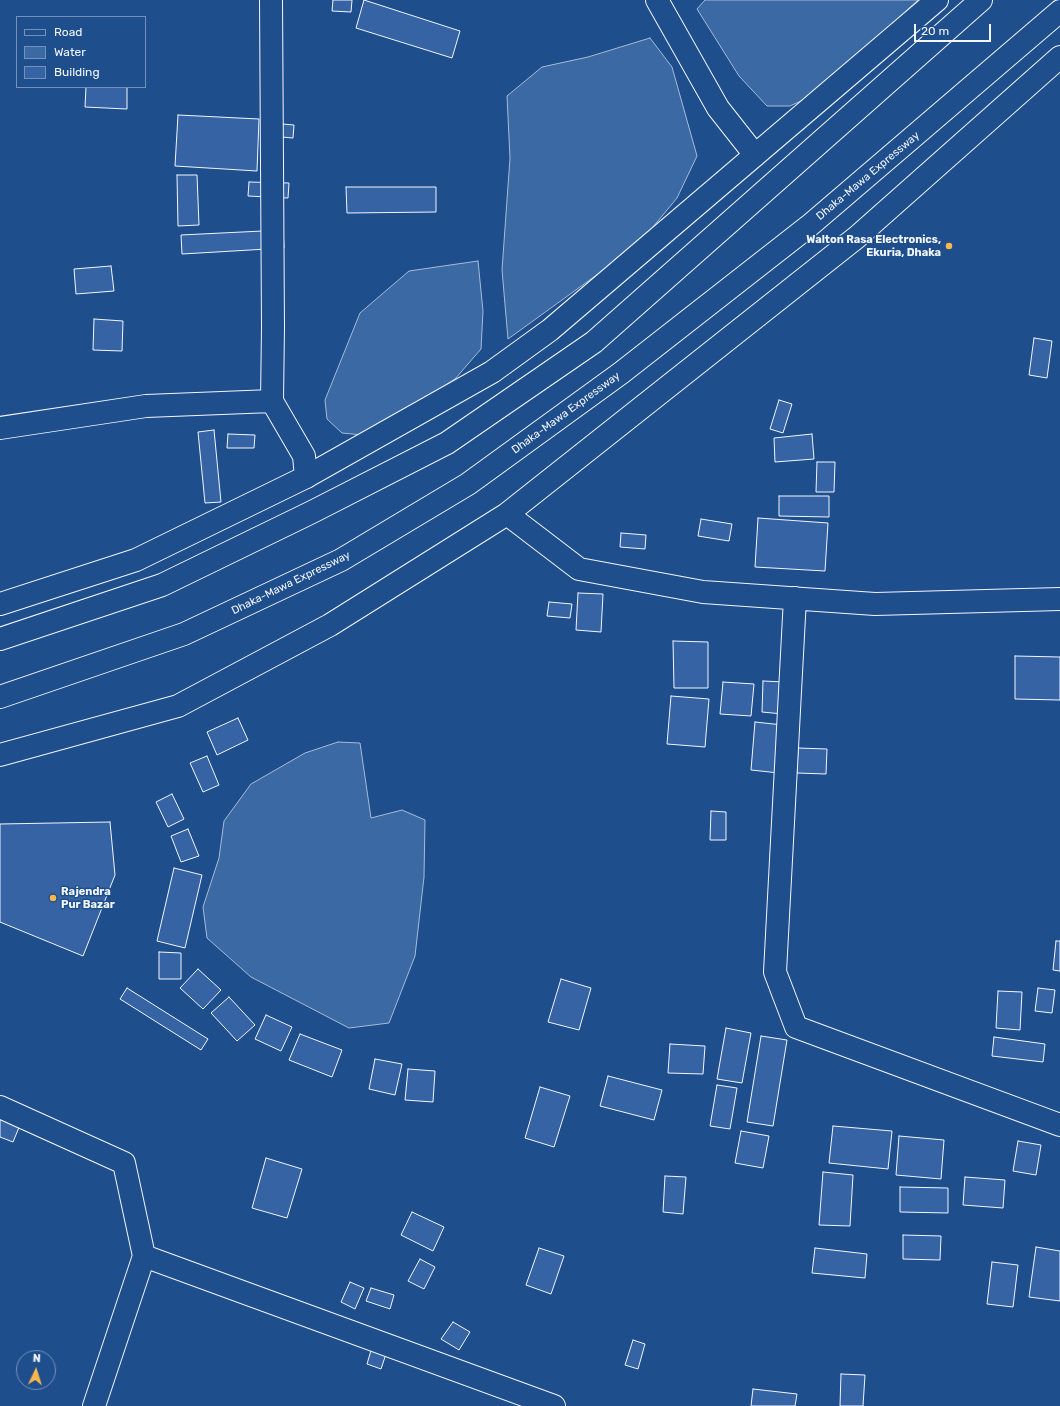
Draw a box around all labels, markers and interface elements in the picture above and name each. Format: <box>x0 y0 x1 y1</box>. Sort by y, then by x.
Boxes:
legend <box>16 16 146 88</box>
scale bar <box>916 16 993 42</box>
text: 20 m <box>921 24 949 38</box>
text: Road <box>54 25 82 39</box>
text: Water <box>54 45 86 59</box>
text: Building <box>54 65 100 79</box>
street label: Dhaka-Mawa Expressway <box>814 129 922 223</box>
place label: Walton Rasa Electronics, Ekuria, Dhaka <box>806 233 941 259</box>
marker: Walton Rasa Electronics, Ekuria, Dhaka <box>944 241 954 251</box>
street label: Dhaka-Mawa Expressway <box>509 369 623 457</box>
street label: Dhaka-Mawa Expressway <box>229 548 353 618</box>
place label: Rajendra Pur Bazar <box>61 885 115 911</box>
marker: Rajendra Pur Bazar <box>48 893 58 903</box>
north arrow <box>16 1350 56 1390</box>
text: N <box>32 1352 41 1365</box>

